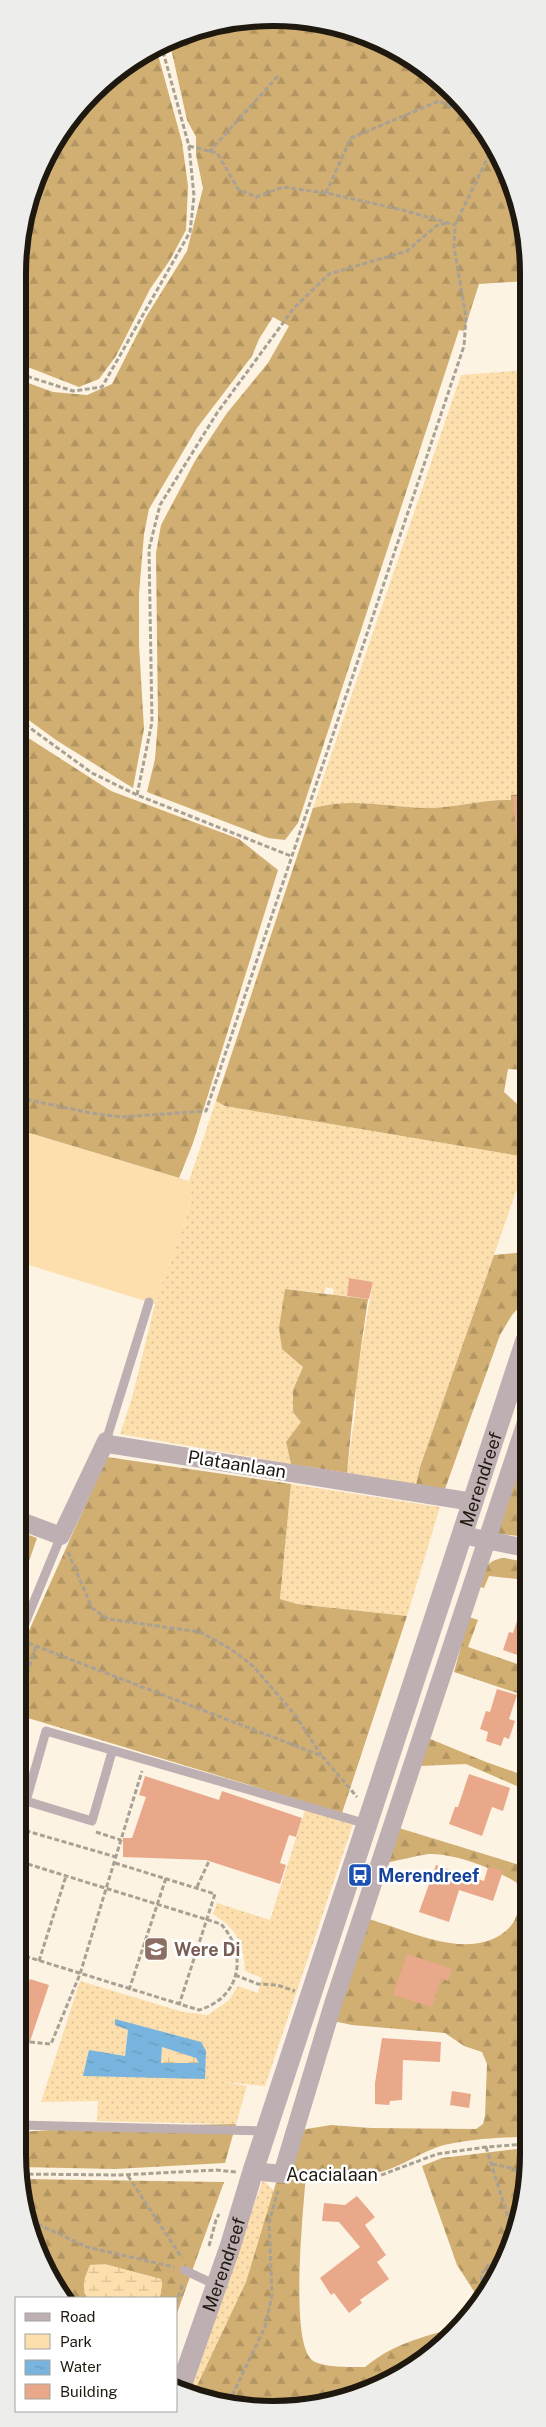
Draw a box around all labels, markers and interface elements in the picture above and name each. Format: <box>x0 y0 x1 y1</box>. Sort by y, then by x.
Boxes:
street label: Merendreef <box>455 1429 506 1529</box>
street label: Plataanlaan <box>186 1446 288 1482</box>
bus stop icon: Merendreef <box>347 1862 373 1888</box>
place label: Merendreef <box>378 1865 479 1886</box>
school or university icon: Were Di <box>143 1936 169 1962</box>
place label: Were Di <box>174 1939 240 1960</box>
street label: Acacialaan <box>286 2164 378 2185</box>
street label: Merendreef <box>198 2215 249 2314</box>
legend <box>15 2297 178 2412</box>
text: Road <box>60 2308 96 2325</box>
text: Park <box>60 2333 92 2350</box>
text: Water <box>60 2358 102 2375</box>
text: Building <box>60 2383 118 2400</box>

